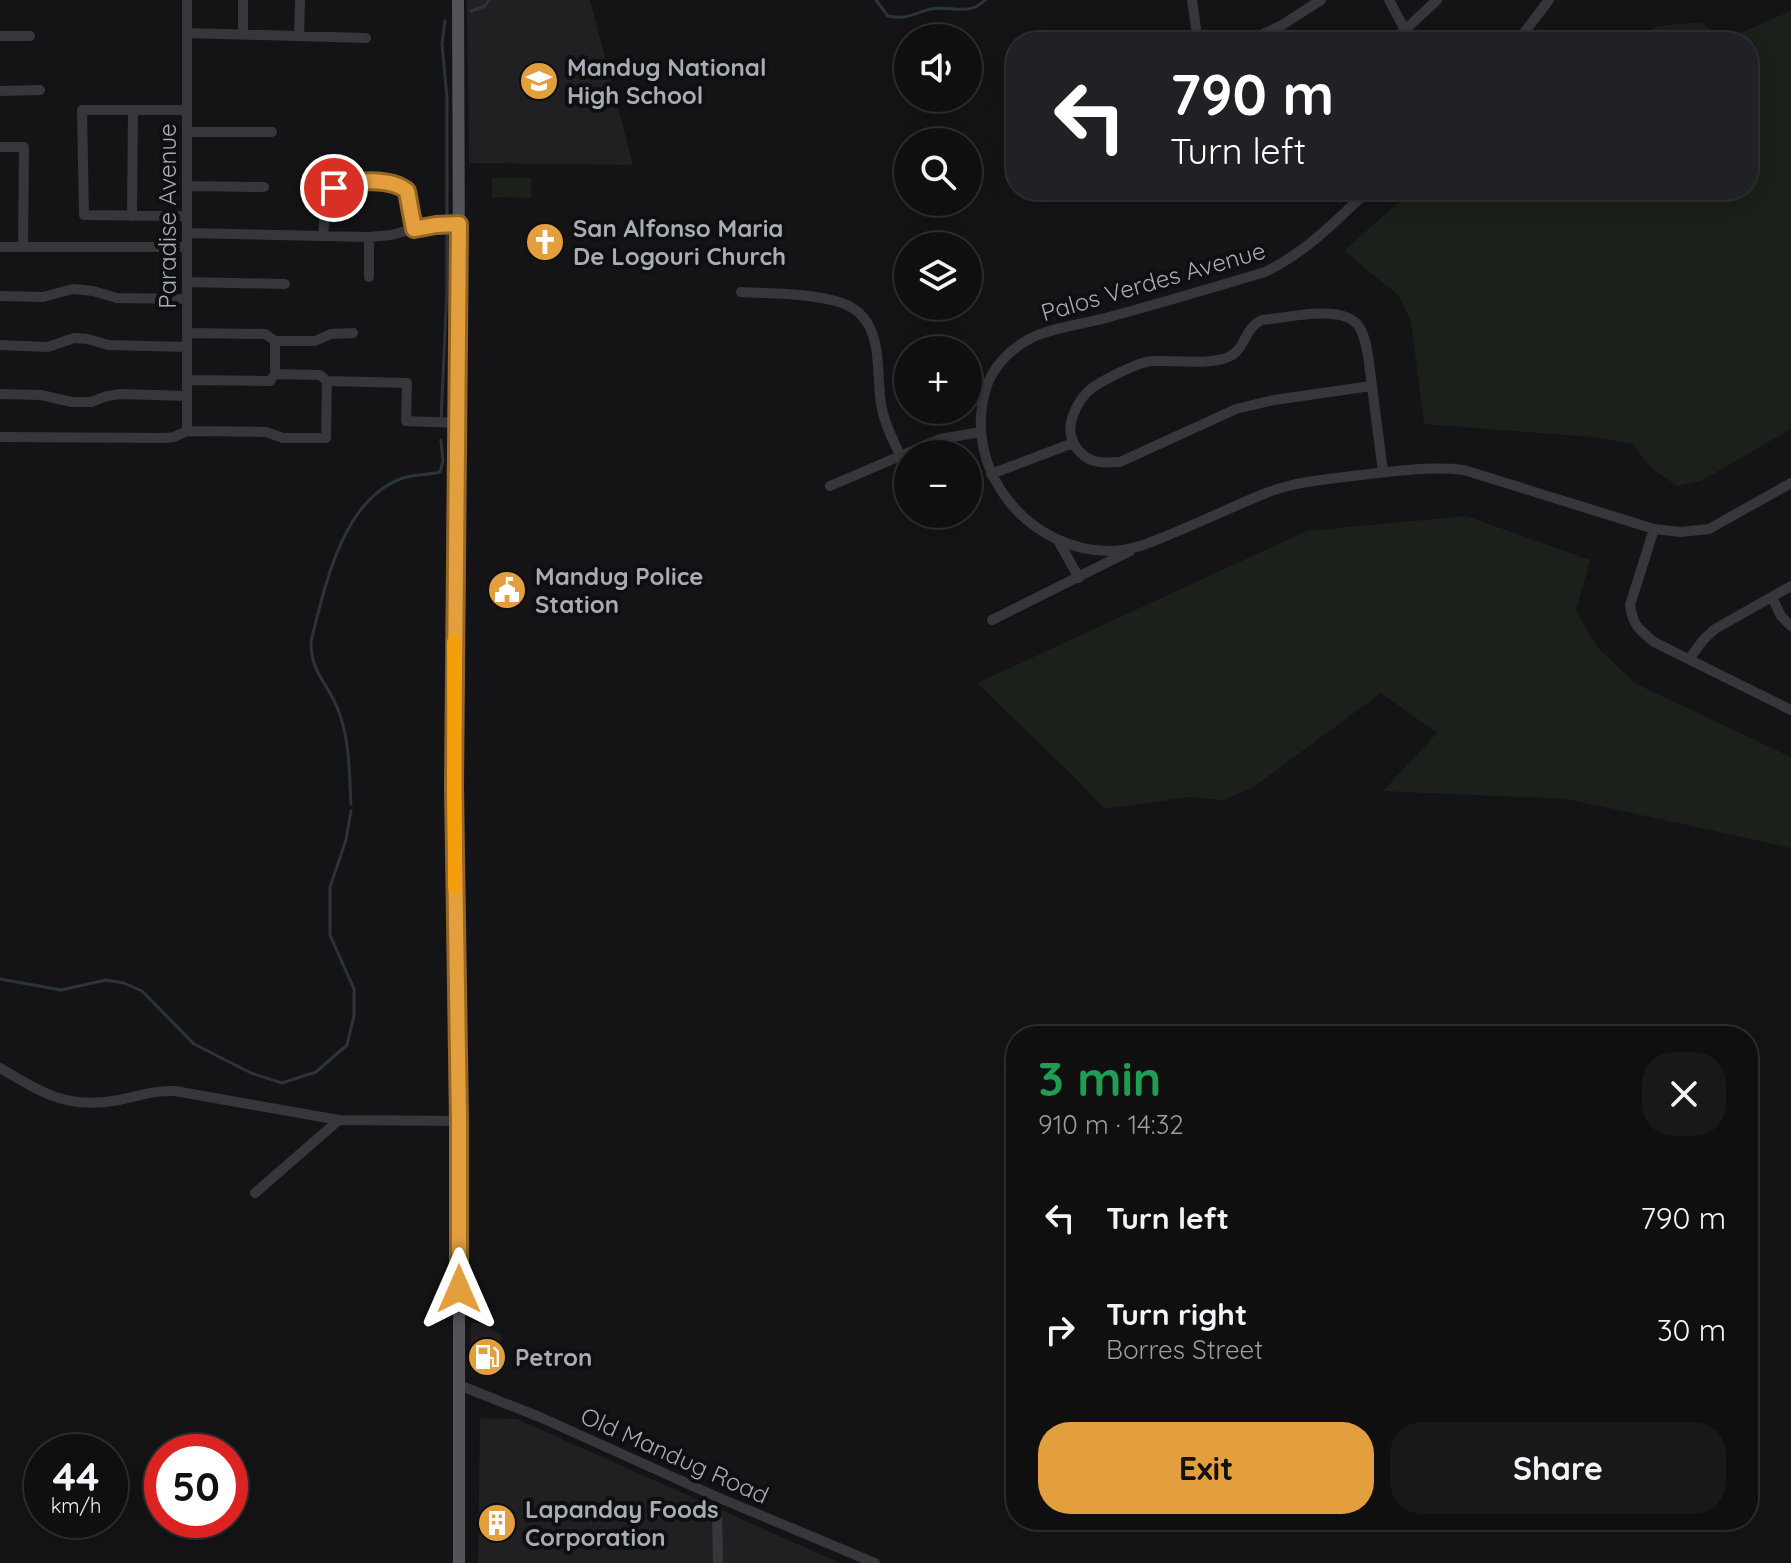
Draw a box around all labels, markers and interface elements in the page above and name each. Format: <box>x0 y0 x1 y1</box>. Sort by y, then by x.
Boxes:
map controls <box>894 24 982 528</box>
button: sound <box>894 24 982 112</box>
place label: Mandug National High School <box>567 52 766 110</box>
text: 790 m <box>1170 59 1334 129</box>
school or university icon: Mandug National High School <box>518 60 560 102</box>
icon: left <box>1038 64 1142 168</box>
street label: Paradise Avenue <box>152 123 182 309</box>
button: search <box>894 128 982 216</box>
text: Turn left <box>1170 128 1306 173</box>
pin <box>300 154 368 222</box>
icon: arrive <box>312 166 356 210</box>
place label: San Alfonso Maria De Logouri Church <box>573 213 786 271</box>
church icon: San Alfonso Maria De Logouri Church <box>524 221 566 263</box>
button: layers <box>894 232 982 320</box>
street label: Palos Verdes Avenue <box>1037 235 1269 327</box>
button: + <box>894 336 982 424</box>
button: − <box>894 440 982 528</box>
place label: Mandug Police Station <box>535 561 703 619</box>
public building icon: Mandug Police Station <box>486 569 528 611</box>
text: 3 min <box>1038 1048 1161 1108</box>
button: close <box>1642 1052 1726 1136</box>
text: 910 m · 14:32 <box>1038 1108 1184 1141</box>
icon: left <box>1038 1196 1082 1240</box>
text: Turn left <box>1106 1199 1229 1237</box>
text: 790 m <box>1640 1199 1726 1237</box>
position arrow <box>417 1247 501 1331</box>
text: Turn right <box>1106 1295 1247 1333</box>
icon: right <box>1038 1308 1082 1352</box>
text: 30 m <box>1657 1311 1726 1349</box>
text: Borres Street <box>1106 1333 1263 1366</box>
fuel station icon: Petron <box>466 1336 508 1378</box>
place label: Petron <box>515 1342 592 1372</box>
street label: Old Mandug Road <box>576 1400 774 1510</box>
button: Exit <box>1038 1422 1374 1514</box>
button: Share <box>1390 1422 1726 1514</box>
speed limit sign: 50 <box>144 1434 248 1538</box>
text: 44 <box>52 1451 100 1501</box>
text: km/h <box>51 1493 101 1518</box>
place label: Lapanday Foods Corporation <box>525 1494 719 1552</box>
building icon: Lapanday Foods Corporation <box>476 1502 518 1544</box>

